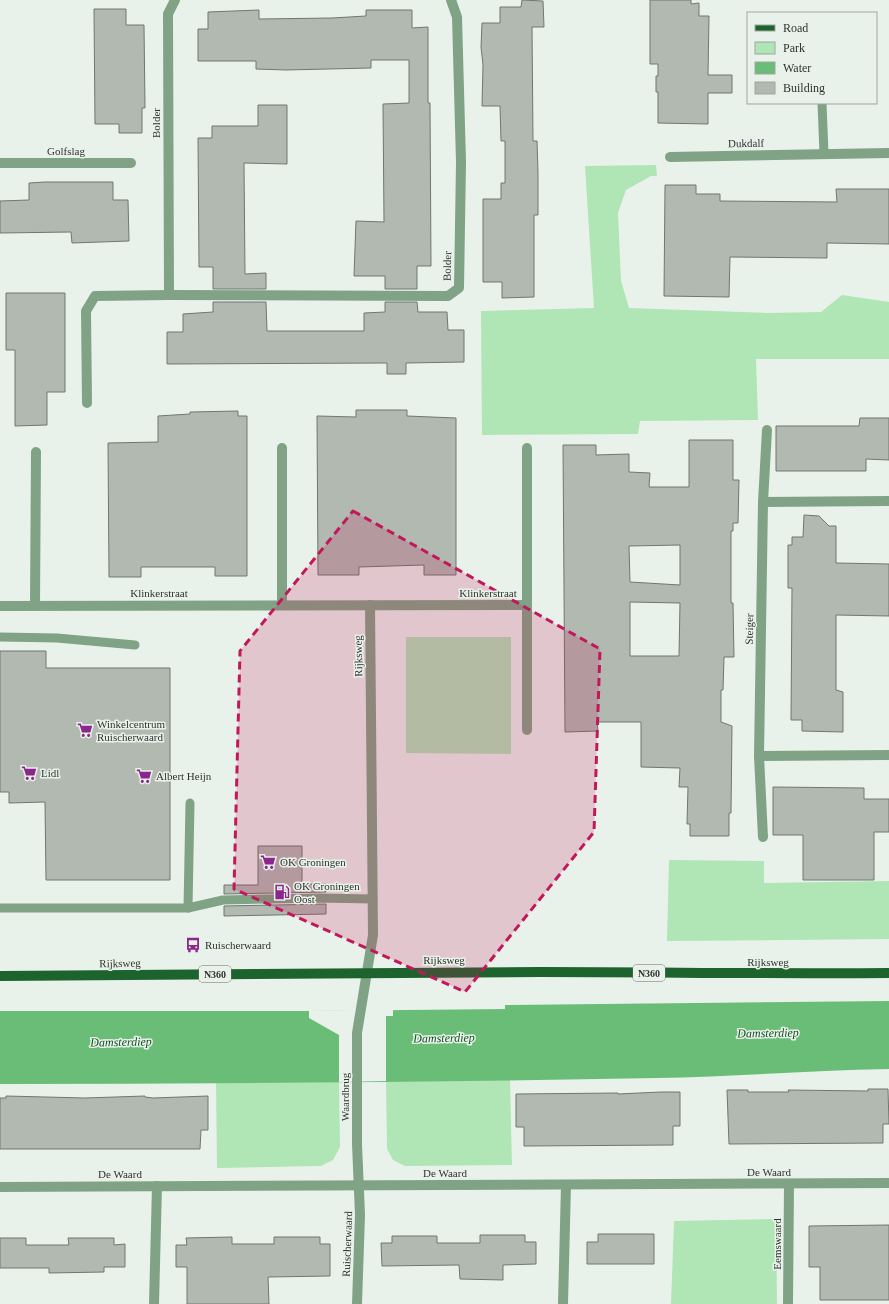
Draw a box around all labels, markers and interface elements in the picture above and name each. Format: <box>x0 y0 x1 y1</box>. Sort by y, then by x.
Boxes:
legend <box>747 12 877 104</box>
text: Road <box>783 21 808 35</box>
text: Park <box>783 41 805 55</box>
text: Water <box>783 61 811 75</box>
text: Building <box>783 81 825 95</box>
street label: Bolder <box>150 108 162 138</box>
street label: Dukdalf <box>728 137 764 149</box>
street label: Golfslag <box>47 145 85 157</box>
street label: Bolder <box>441 251 453 281</box>
street label: Klinkerstraat <box>130 587 188 599</box>
street label: Klinkerstraat <box>459 587 517 599</box>
street label: Steiger <box>743 613 755 645</box>
street label: Rijksweg <box>352 635 364 677</box>
place label: Winkelcentrum Ruischerwaard <box>97 718 165 743</box>
supermarket icon: Winkelcentrum Ruischerwaard <box>76 721 94 739</box>
supermarket icon: Lidl <box>20 764 38 782</box>
place label: Lidl <box>41 767 59 779</box>
supermarket icon: Albert Heijn <box>135 767 153 785</box>
place label: Albert Heijn <box>156 770 212 782</box>
supermarket icon: OK Groningen <box>259 853 277 871</box>
place label: OK Groningen <box>280 856 346 868</box>
place label: OK Groningen Oost <box>294 880 360 905</box>
fuel station icon: OK Groningen Oost <box>273 883 291 901</box>
bus stop icon: Ruischerwaard <box>184 936 202 954</box>
place label: Ruischerwaard <box>205 939 271 951</box>
street label: Rijksweg <box>423 954 465 966</box>
street label: Rijksweg <box>747 956 789 968</box>
street label: Rijksweg <box>99 957 141 969</box>
road number: N360 <box>633 965 665 981</box>
road number: N360 <box>199 966 231 982</box>
water label: Damsterdiep <box>736 1025 799 1041</box>
water label: Damsterdiep <box>412 1030 475 1046</box>
water label: Damsterdiep <box>89 1034 152 1050</box>
street label: Waardbrug <box>339 1072 351 1121</box>
street label: De Waard <box>747 1166 791 1178</box>
street label: De Waard <box>423 1167 467 1179</box>
street label: De Waard <box>98 1168 142 1180</box>
street label: Ruischerwaard <box>340 1210 354 1277</box>
street label: Eemswaard <box>771 1218 783 1270</box>

